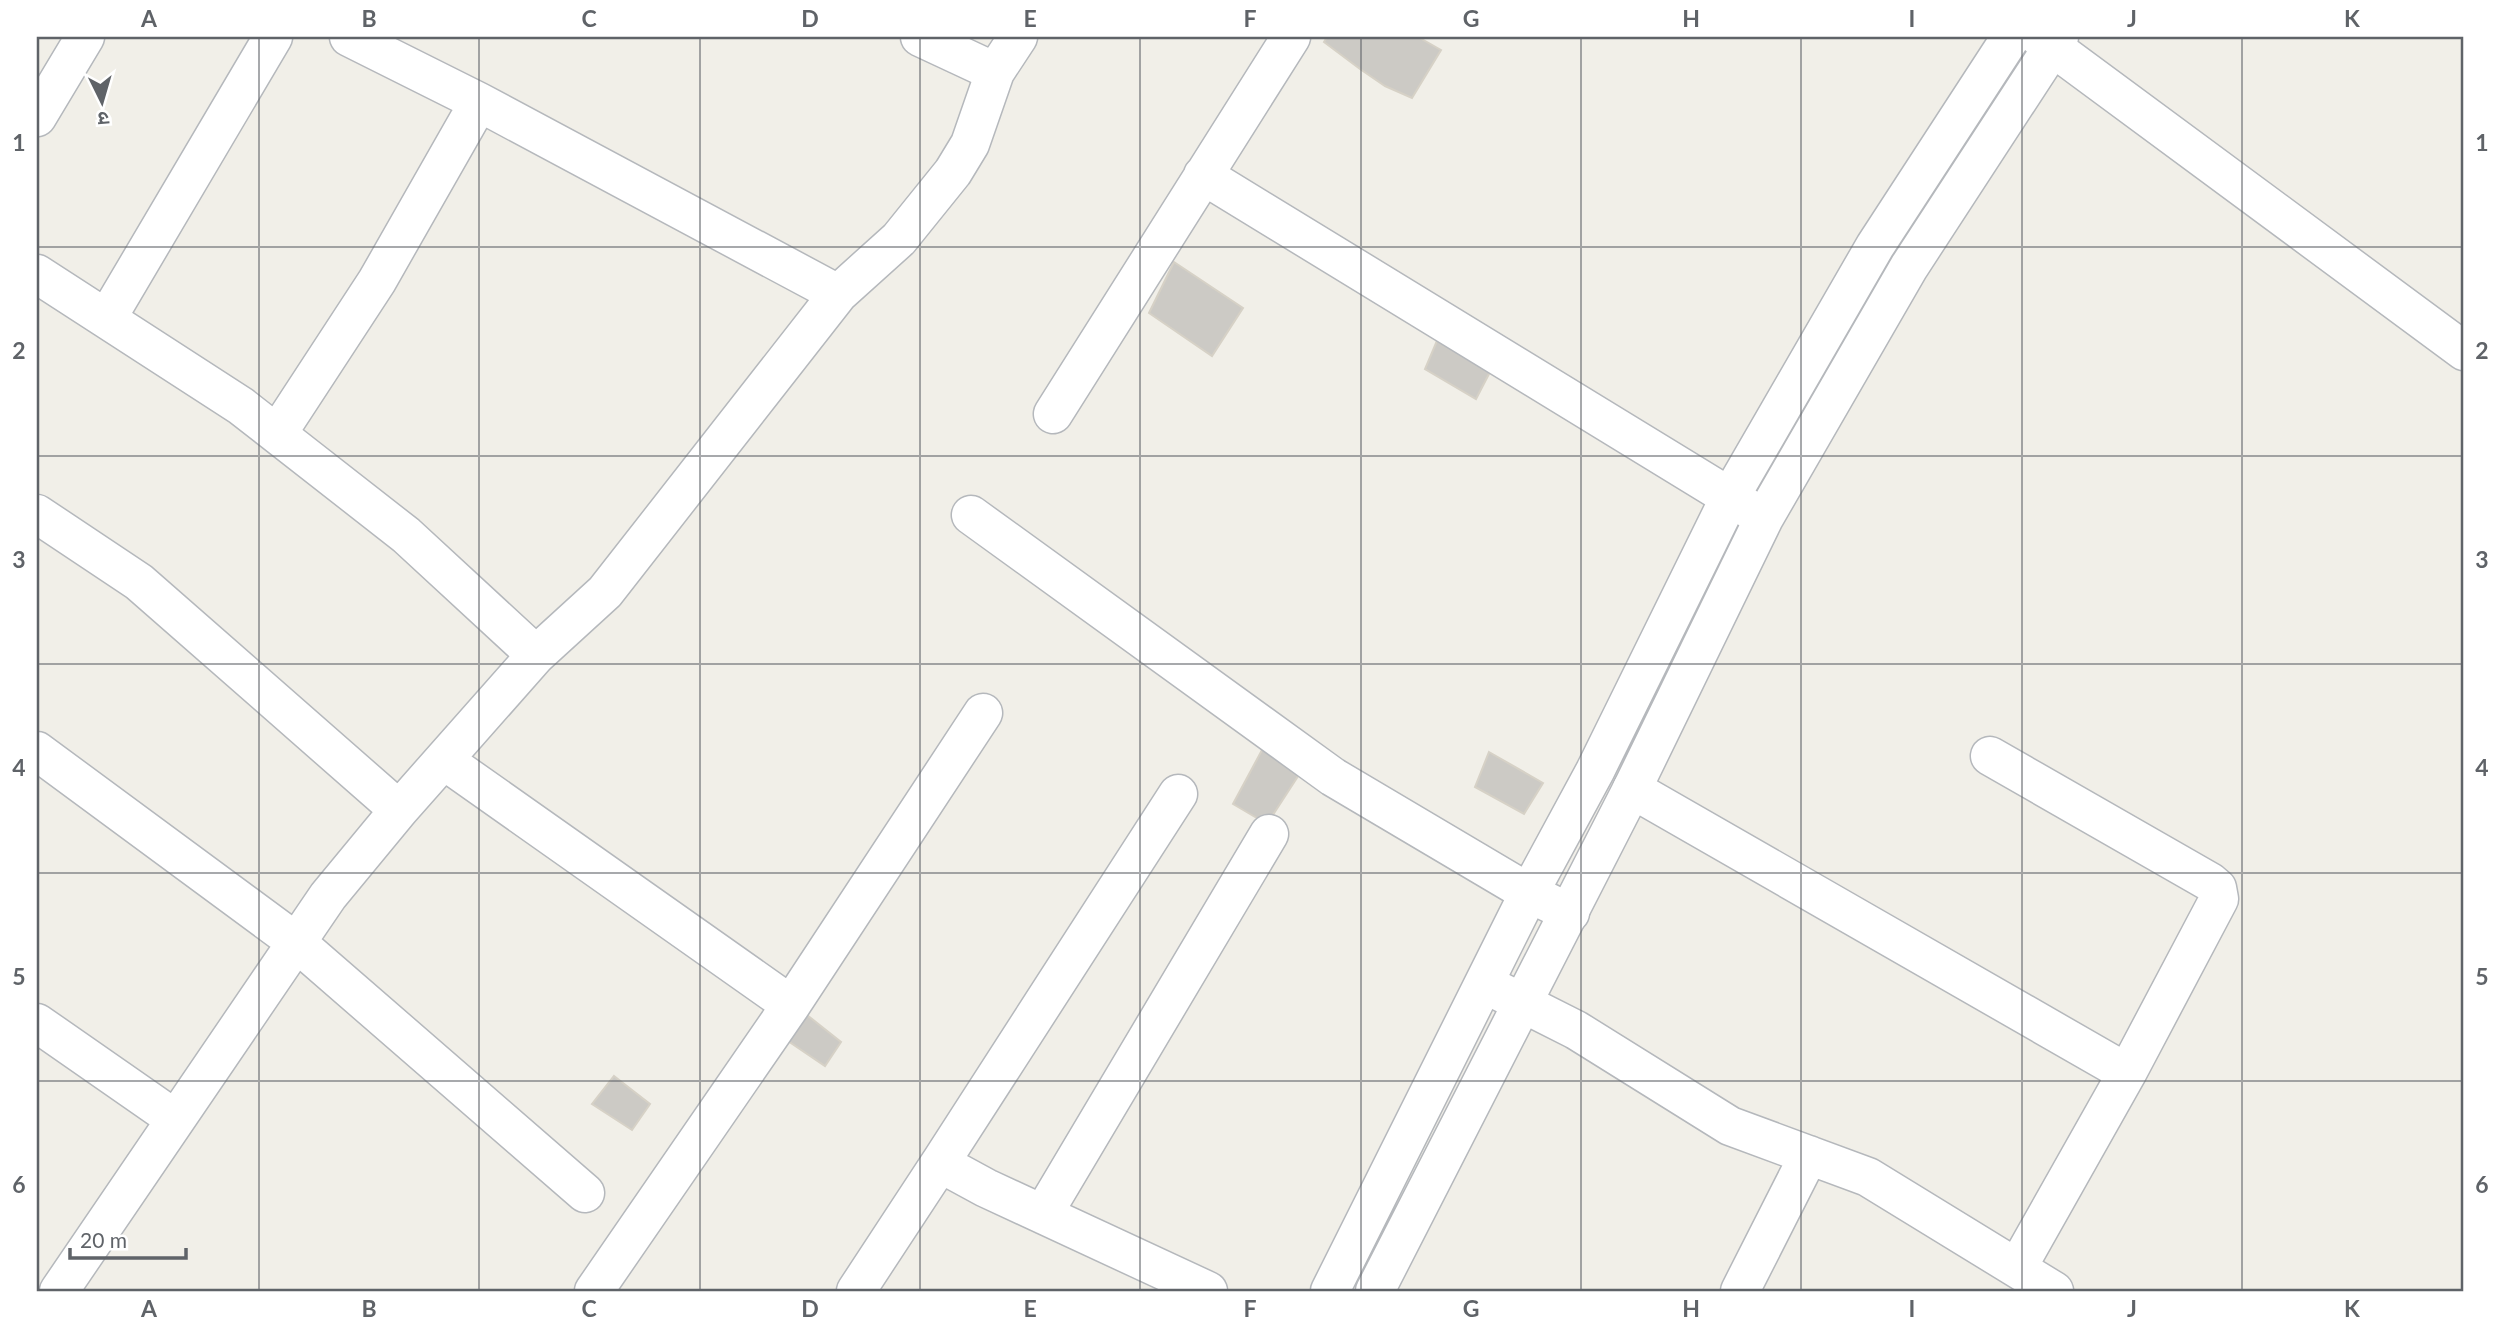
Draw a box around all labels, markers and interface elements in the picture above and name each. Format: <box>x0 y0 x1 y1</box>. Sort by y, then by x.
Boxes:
text: A <box>140 4 158 32</box>
text: B <box>361 4 377 32</box>
text: C <box>581 4 597 32</box>
text: D <box>801 4 819 32</box>
text: E <box>1023 4 1037 32</box>
text: F <box>1243 4 1257 32</box>
text: G <box>1463 4 1479 32</box>
text: H <box>1682 4 1700 32</box>
text: I <box>1909 4 1915 32</box>
text: J <box>2127 4 2137 32</box>
text: K <box>2344 4 2360 32</box>
north arrow <box>66 66 136 136</box>
text: उ <box>96 107 110 131</box>
text: 1 <box>12 128 26 156</box>
text: 1 <box>2475 128 2489 156</box>
text: 2 <box>12 336 26 364</box>
text: 2 <box>2475 336 2489 364</box>
text: 3 <box>12 545 26 573</box>
text: 3 <box>2475 545 2489 573</box>
text: 4 <box>12 753 26 781</box>
text: 4 <box>2475 753 2489 781</box>
text: 5 <box>12 962 26 990</box>
text: 5 <box>2475 962 2489 990</box>
text: 6 <box>12 1170 26 1198</box>
text: 6 <box>2475 1170 2489 1198</box>
scale bar <box>70 1216 186 1260</box>
text: 20 m <box>80 1227 127 1252</box>
text: A <box>140 1294 158 1322</box>
text: B <box>361 1294 377 1322</box>
text: C <box>581 1294 597 1322</box>
text: D <box>801 1294 819 1322</box>
text: E <box>1023 1294 1037 1322</box>
text: F <box>1243 1294 1257 1322</box>
text: G <box>1463 1294 1479 1322</box>
text: H <box>1682 1294 1700 1322</box>
text: I <box>1909 1294 1915 1322</box>
text: J <box>2127 1294 2137 1322</box>
text: K <box>2344 1294 2360 1322</box>

